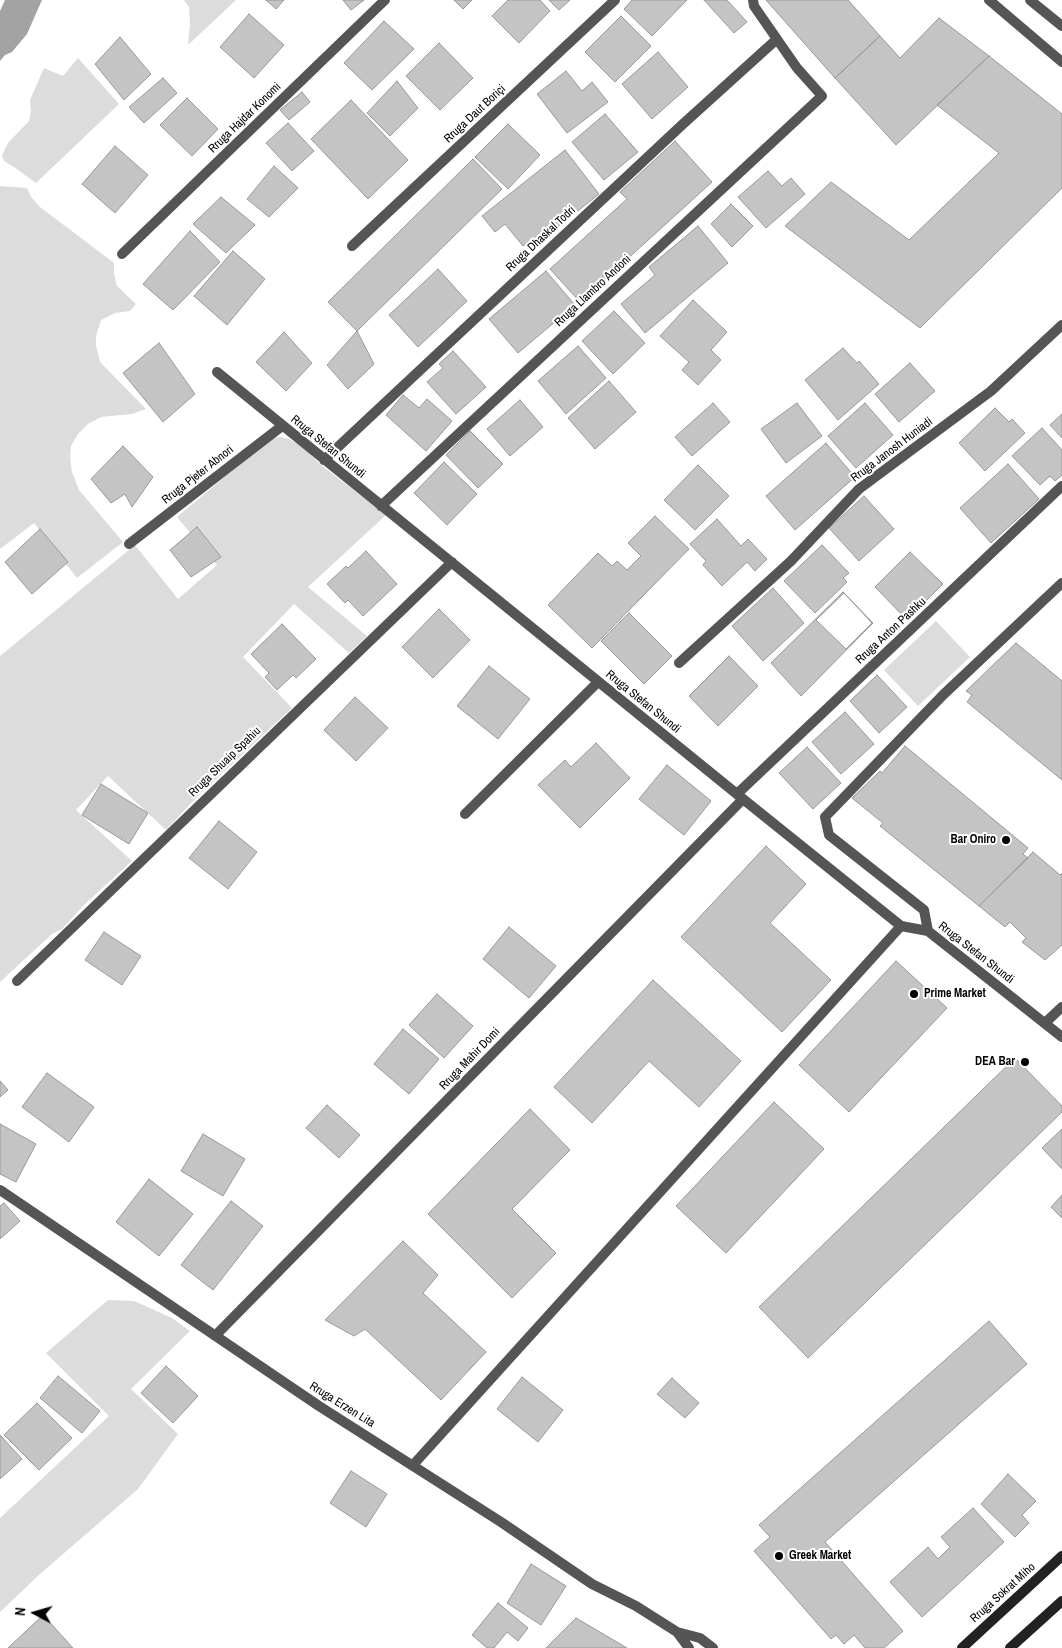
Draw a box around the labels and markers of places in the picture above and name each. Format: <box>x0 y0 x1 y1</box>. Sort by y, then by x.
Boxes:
place label: Bar Oniro <box>951 833 996 847</box>
marker: Bar Oniro <box>1000 834 1012 846</box>
place label: Prime Market <box>924 987 986 1001</box>
marker: Prime Market <box>908 988 920 1000</box>
place label: DEA Bar <box>975 1055 1015 1069</box>
marker: DEA Bar <box>1019 1056 1031 1068</box>
place label: Greek Market <box>789 1549 851 1563</box>
marker: Greek Market <box>773 1550 785 1562</box>

